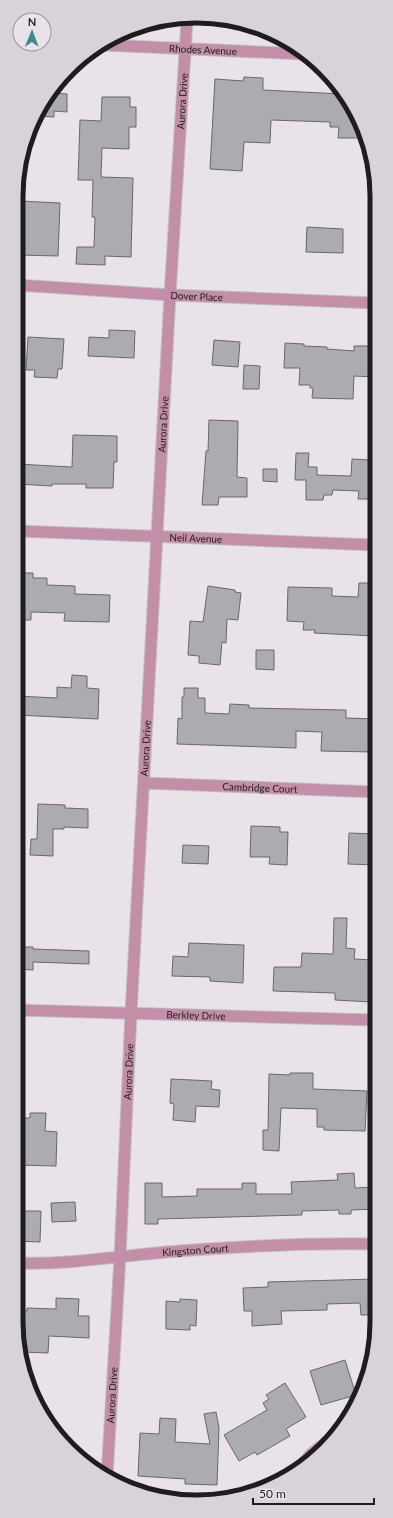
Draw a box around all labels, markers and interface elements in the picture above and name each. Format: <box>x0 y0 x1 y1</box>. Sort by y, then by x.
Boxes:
north arrow <box>12 12 52 52</box>
text: N <box>28 15 37 28</box>
street label: Rhodes Avenue <box>169 42 237 57</box>
street label: Aurora Drive <box>174 73 190 130</box>
street label: Dover Place <box>170 289 223 303</box>
street label: Aurora Drive <box>155 396 170 453</box>
street label: Neil Avenue <box>169 531 223 545</box>
street label: Aurora Drive <box>138 720 153 776</box>
street label: Cambridge Court <box>222 780 298 795</box>
street label: Berkley Drive <box>166 1008 226 1022</box>
street label: Aurora Drive <box>121 1043 136 1100</box>
street label: Kingston Court <box>162 1242 229 1258</box>
street label: Aurora Drive <box>104 1367 119 1424</box>
scale bar <box>253 1480 374 1506</box>
text: 50 m <box>259 1486 286 1501</box>

